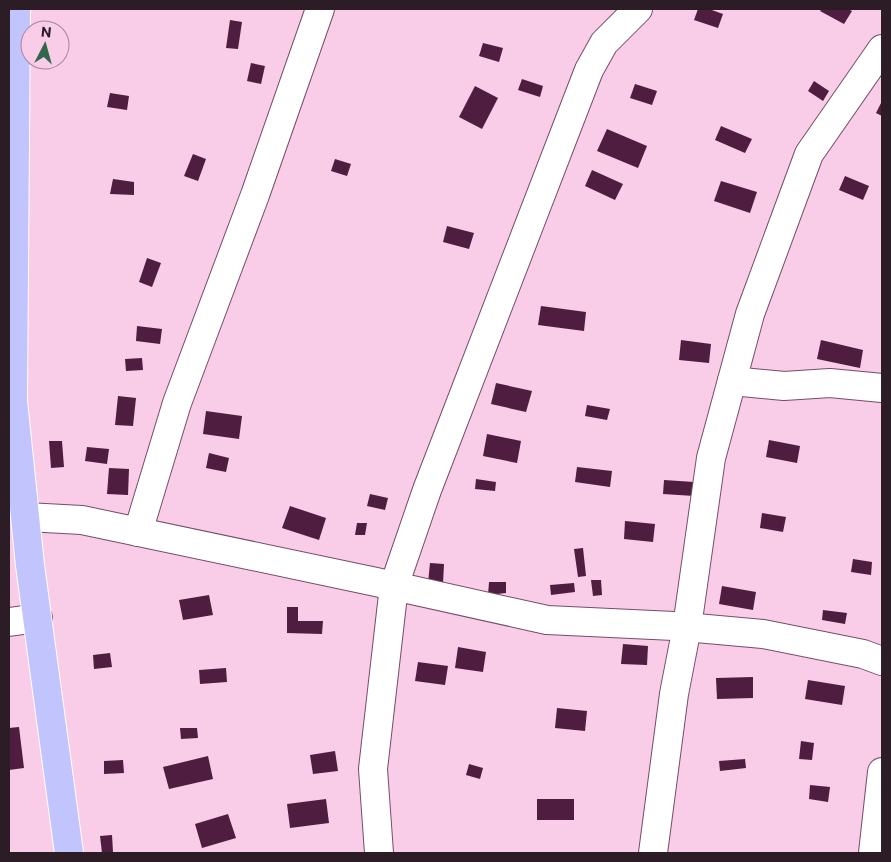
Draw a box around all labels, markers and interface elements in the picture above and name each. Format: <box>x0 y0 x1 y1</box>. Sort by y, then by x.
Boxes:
north arrow <box>20 20 70 70</box>
text: N <box>40 23 53 41</box>

